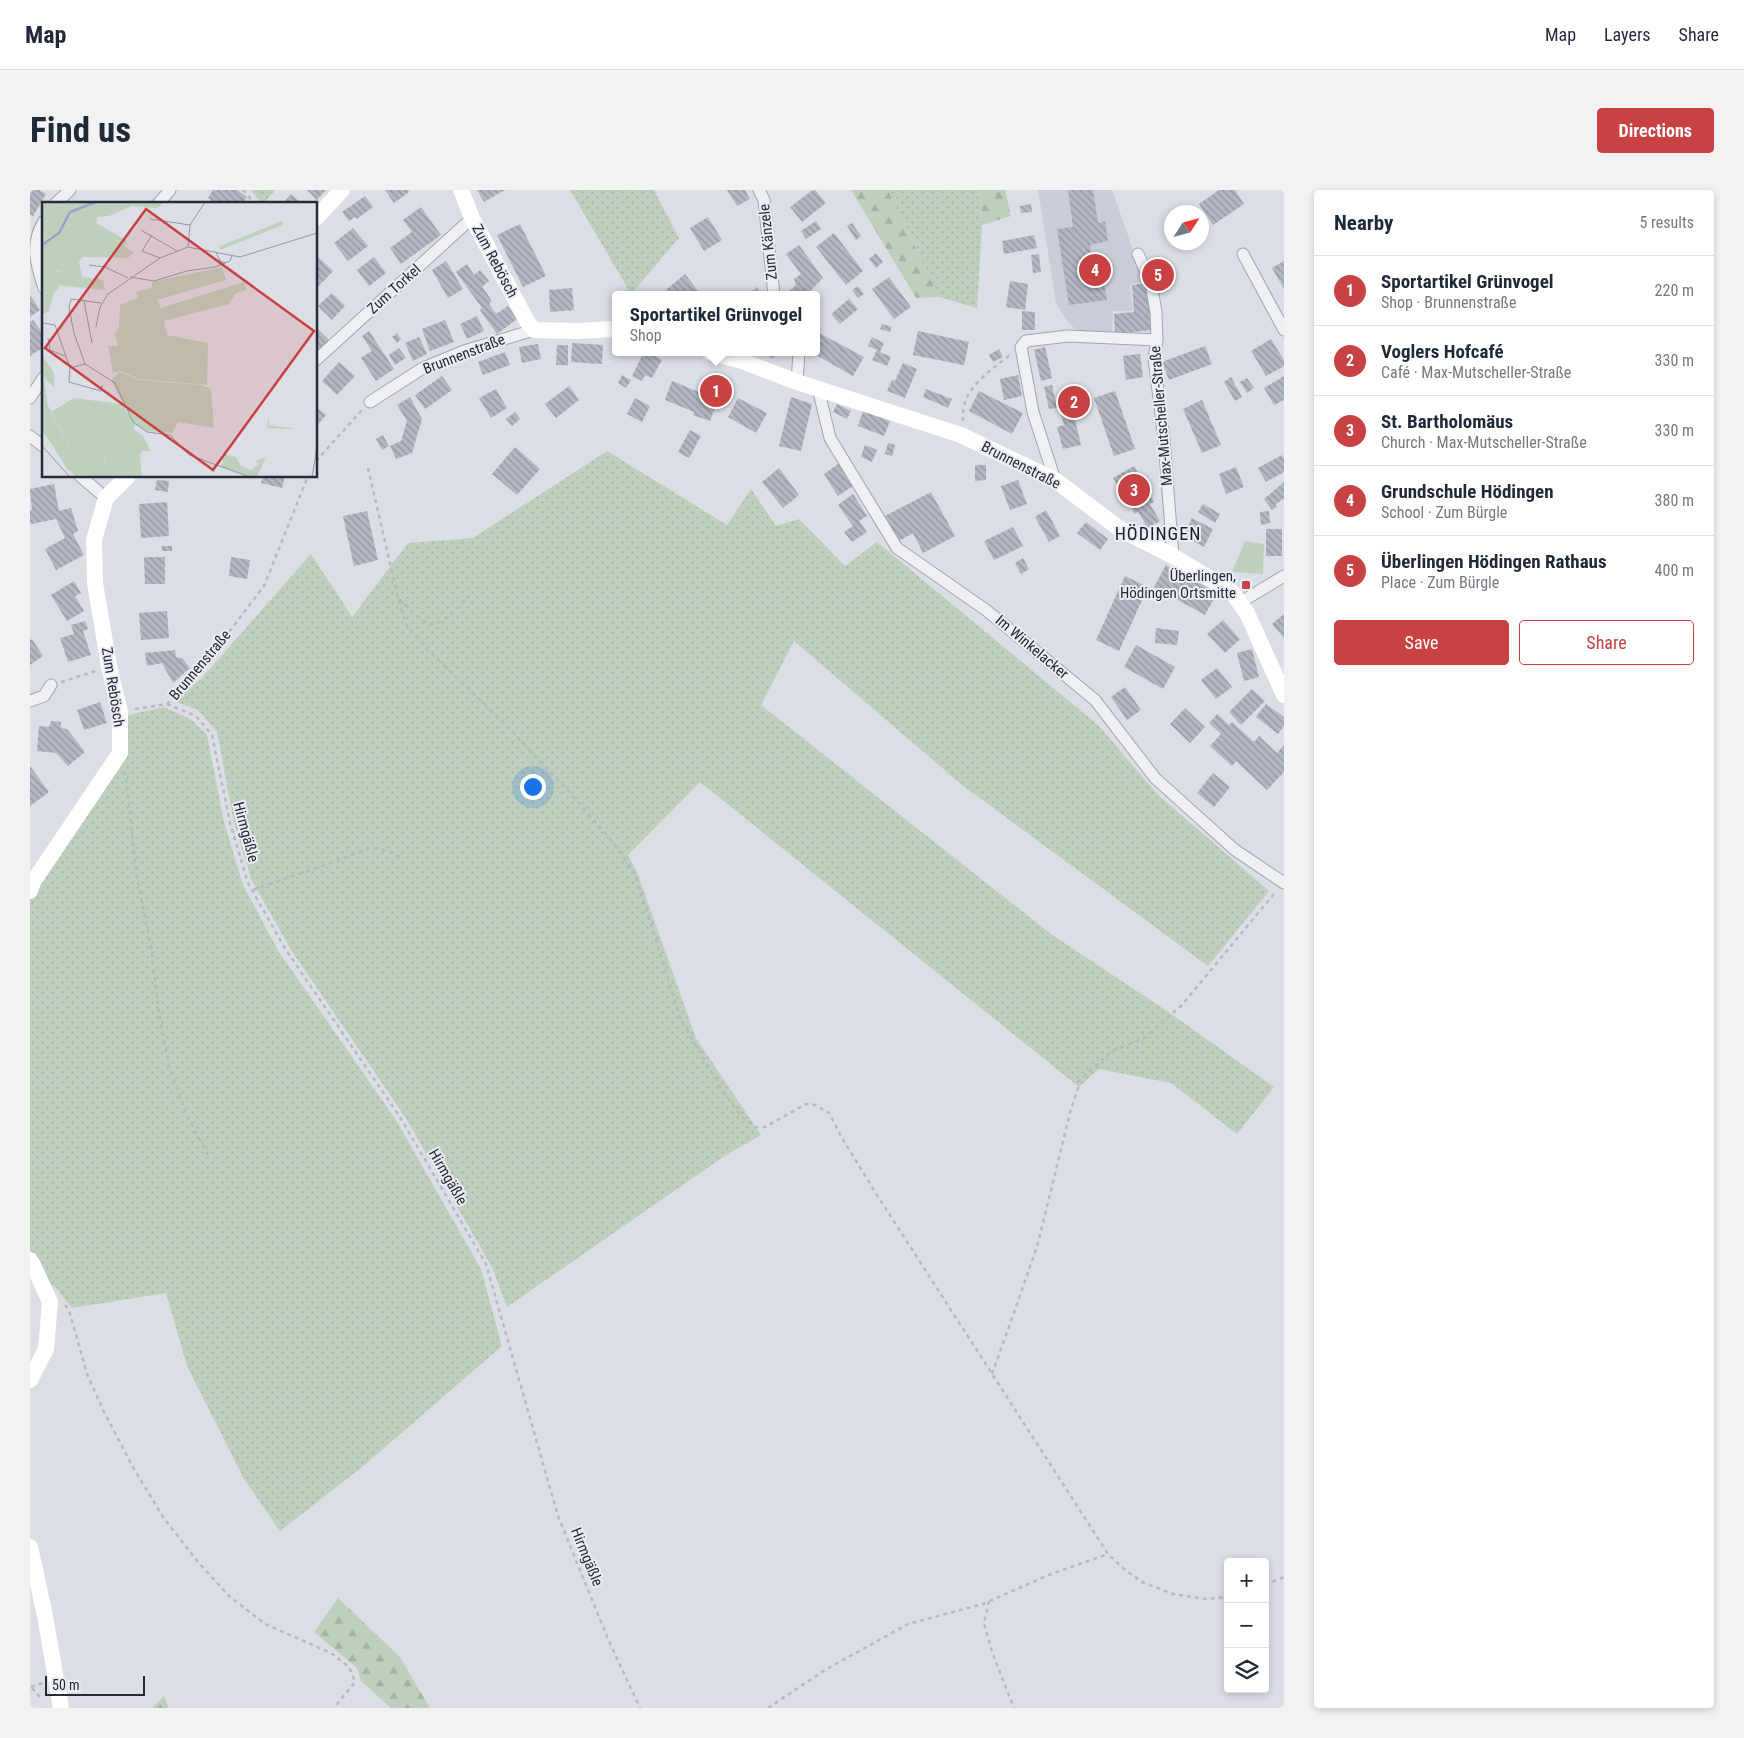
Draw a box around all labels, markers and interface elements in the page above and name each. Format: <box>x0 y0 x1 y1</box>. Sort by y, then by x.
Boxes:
text: Map <box>25 21 66 49</box>
text: Map <box>1545 24 1576 45</box>
text: Layers <box>1604 24 1651 45</box>
text: Share <box>1679 24 1719 45</box>
button: Directions <box>1597 108 1714 153</box>
text: Find us <box>30 110 131 151</box>
inset map <box>42 202 318 478</box>
street label: Zum Känzele <box>755 203 781 281</box>
north arrow <box>1164 205 1209 250</box>
text: Nearby <box>1334 211 1393 235</box>
text: 5 results <box>1639 213 1694 232</box>
street label: Zum Rebösch <box>468 221 522 301</box>
pin: 4 <box>1079 251 1111 289</box>
pin: 5 <box>1142 256 1174 294</box>
street label: Zum Torkel <box>364 260 424 318</box>
text: Sportartikel Grünvogel <box>1381 270 1554 293</box>
text: 1 <box>1346 281 1354 300</box>
text: 220 m <box>1655 281 1694 300</box>
popup <box>612 291 820 356</box>
text: Shop · Brunnenstraße <box>1381 293 1516 312</box>
text: Sportartikel Grünvogel <box>630 303 802 326</box>
text: Shop <box>630 326 662 345</box>
street label: Brunnenstraße <box>420 330 508 378</box>
text: Voglers Hofcafé <box>1381 340 1504 363</box>
street label: Max-Mutscheller-Straße <box>1146 345 1176 487</box>
text: 2 <box>1346 351 1354 370</box>
text: 330 m <box>1655 351 1694 370</box>
text: Café · Max-Mutscheller-Straße <box>1381 363 1571 382</box>
pin: 1 <box>700 372 732 410</box>
pin: 2 <box>1058 383 1090 421</box>
text: St. Bartholomäus <box>1381 410 1513 433</box>
text: 3 <box>1346 421 1354 440</box>
text: 330 m <box>1655 421 1694 440</box>
text: Church · Max-Mutscheller-Straße <box>1381 433 1587 452</box>
street label: Brunnenstraße <box>978 437 1064 493</box>
pin: 3 <box>1118 471 1150 509</box>
text: Grundschule Hödingen <box>1381 480 1554 503</box>
text: 4 <box>1346 491 1354 510</box>
text: 380 m <box>1655 491 1694 510</box>
text: School · Zum Bürgle <box>1381 503 1507 522</box>
district label: HÖDINGEN <box>1115 523 1201 544</box>
text: Überlingen Hödingen Rathaus <box>1381 550 1607 573</box>
text: 5 <box>1346 561 1354 580</box>
text: 400 m <box>1655 561 1694 580</box>
place label: Überlingen, Hödingen Ortsmitte <box>1120 567 1236 602</box>
text: Place · Zum Bürgle <box>1381 573 1499 592</box>
marker: Überlingen, Hödingen Ortsmitte <box>1240 579 1252 591</box>
street label: Im Winkelacker <box>992 611 1073 683</box>
button: Save <box>1334 620 1509 665</box>
button: Share <box>1519 620 1694 665</box>
street label: Brunnenstraße <box>165 626 235 704</box>
street label: Zum Rebösch <box>98 646 128 728</box>
your location <box>520 774 546 800</box>
street label: Hirmgäßle <box>229 800 263 864</box>
street label: Hirmgäßle <box>425 1146 471 1208</box>
street label: Hirmgäßle <box>567 1525 607 1589</box>
map controls <box>1224 1558 1269 1693</box>
button: + <box>1224 1558 1269 1603</box>
button: − <box>1224 1603 1269 1648</box>
button: layers <box>1224 1648 1269 1693</box>
scale bar <box>45 1673 145 1696</box>
text: 50 m <box>52 1677 80 1693</box>

